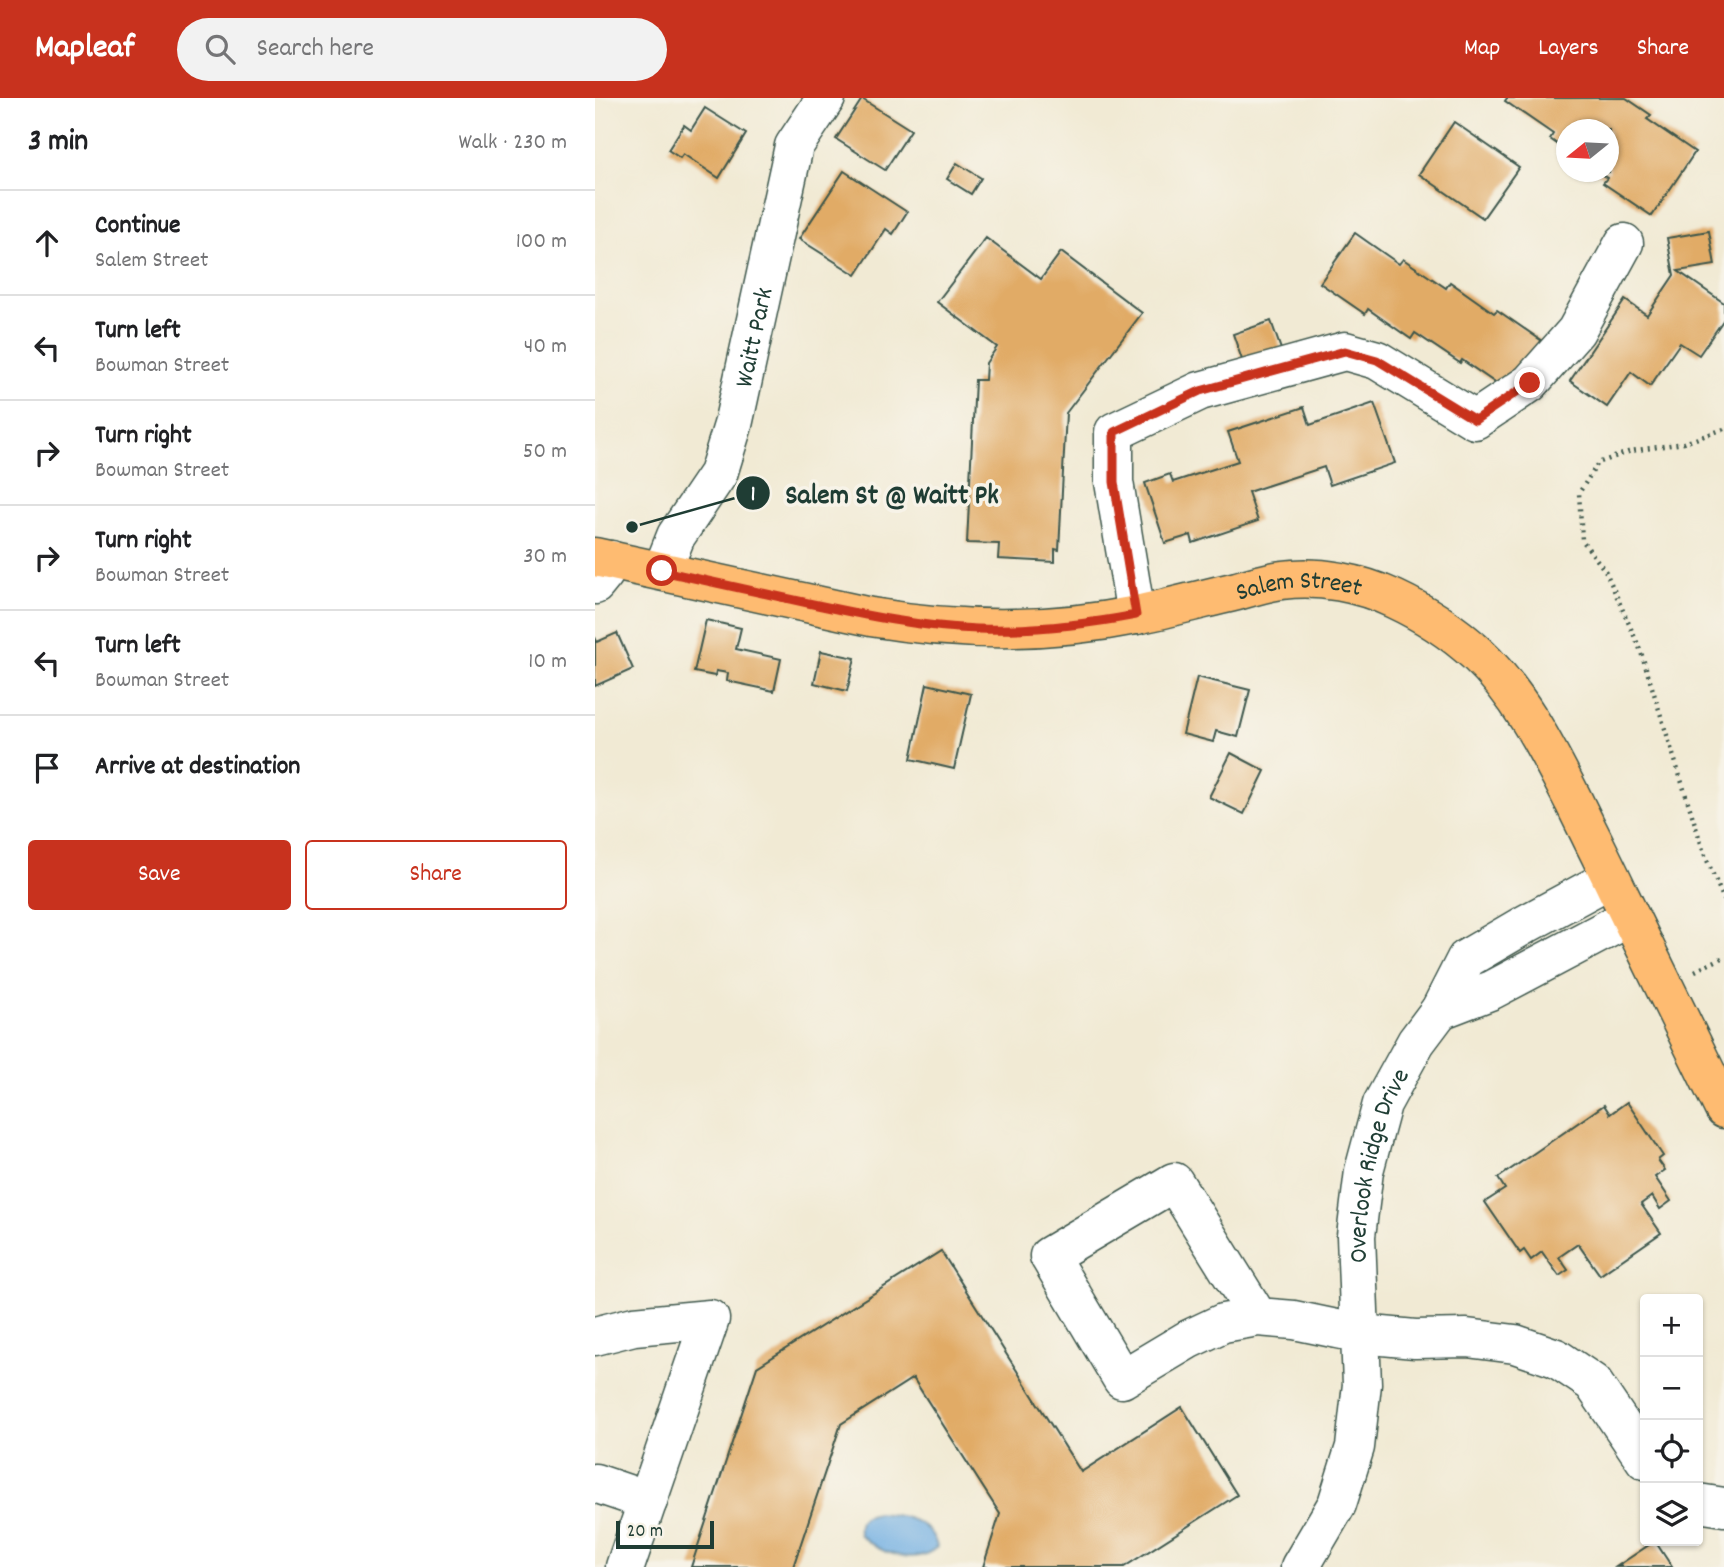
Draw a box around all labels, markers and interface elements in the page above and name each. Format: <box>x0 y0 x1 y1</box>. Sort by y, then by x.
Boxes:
search box <box>177 18 667 81</box>
text: Mapleaf <box>35 26 135 73</box>
icon: search <box>201 30 239 68</box>
text: Search here <box>257 31 374 68</box>
text: Map <box>1464 32 1500 66</box>
text: Layers <box>1538 32 1599 66</box>
text: Share <box>1637 32 1689 66</box>
north arrow <box>1556 119 1619 182</box>
text: 3 min <box>28 122 88 165</box>
text: Walk · 230 m <box>458 127 567 160</box>
text: Continue <box>95 208 180 245</box>
icon: ahead <box>28 224 66 262</box>
text: 100 m <box>516 226 567 259</box>
text: Salem Street <box>95 245 208 278</box>
street label: Waitt Park <box>727 284 785 391</box>
text: Turn left <box>95 313 181 350</box>
icon: left <box>28 329 66 367</box>
text: 40 m <box>524 331 567 364</box>
text: Bowman Street <box>95 350 229 383</box>
route end <box>1514 367 1545 398</box>
text: Turn right <box>95 418 192 455</box>
icon: right <box>28 434 66 472</box>
text: 50 m <box>523 436 567 469</box>
text: Bowman Street <box>95 455 229 488</box>
callout: Salem St @ Waitt Pk <box>736 468 1013 517</box>
text: Salem St @ Waitt Pk <box>785 478 999 518</box>
text: 1 <box>751 481 755 511</box>
text: Turn right <box>95 523 192 560</box>
icon: right <box>28 539 66 577</box>
text: 30 m <box>523 541 567 574</box>
route start <box>646 555 677 586</box>
text: Bowman Street <box>95 560 229 593</box>
street label: Salem Street <box>1232 564 1367 612</box>
text: Turn left <box>95 628 181 665</box>
icon: left <box>28 644 66 682</box>
text: 10 m <box>528 646 567 679</box>
text: Bowman Street <box>95 665 229 698</box>
icon: arrive <box>28 749 66 787</box>
text: Arrive at destination <box>95 749 300 786</box>
button: Save <box>28 840 291 910</box>
button: Share <box>305 840 567 910</box>
street label: Overlook Ridge Drive <box>1341 1062 1420 1264</box>
map controls <box>1640 1294 1703 1546</box>
button: + <box>1640 1294 1703 1357</box>
button: − <box>1640 1357 1703 1420</box>
button: locate <box>1640 1420 1703 1483</box>
button: layers <box>1640 1483 1703 1546</box>
scale bar <box>616 1518 714 1550</box>
text: 20 m <box>627 1519 663 1546</box>

